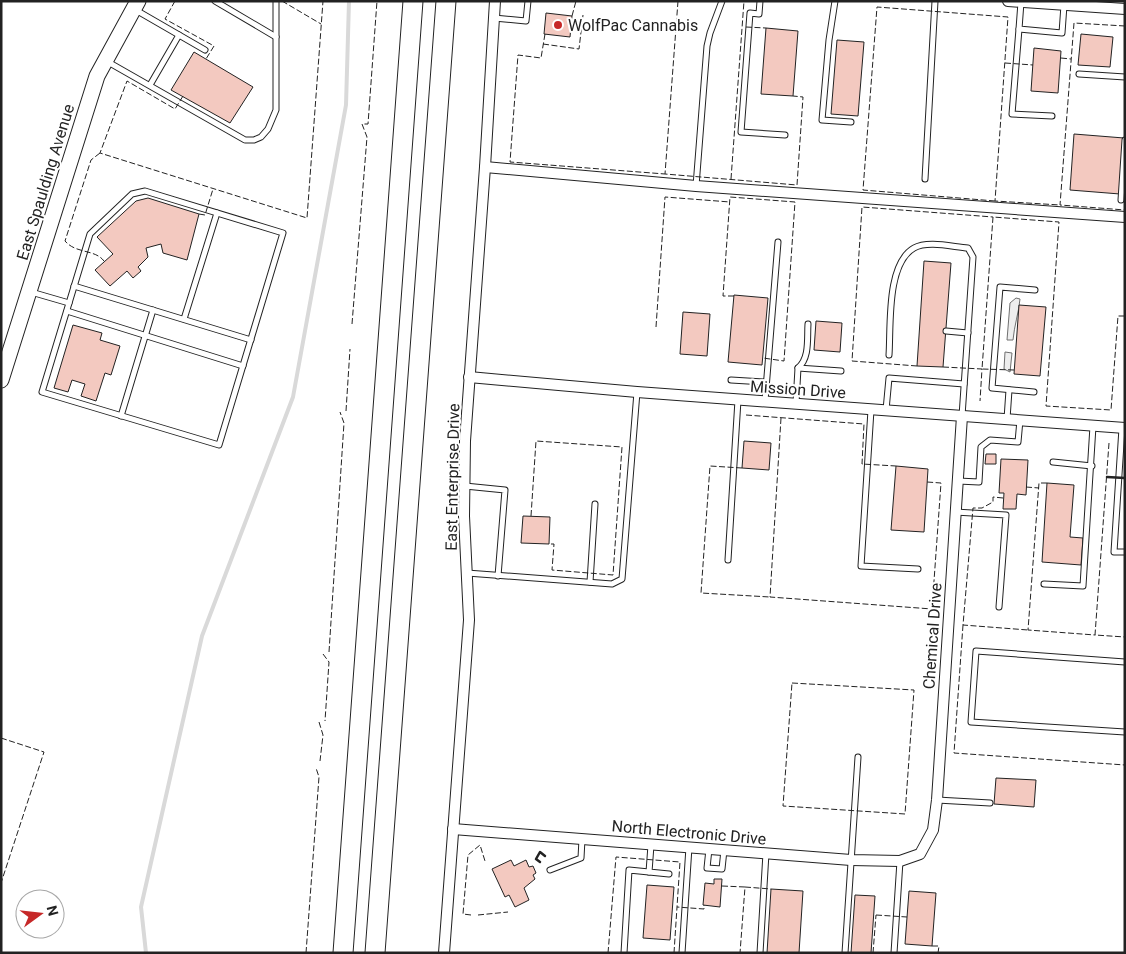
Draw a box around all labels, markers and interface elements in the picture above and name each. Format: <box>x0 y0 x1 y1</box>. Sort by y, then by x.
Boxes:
place label: WolfPac Cannabis <box>568 16 698 35</box>
marker: WolfPac Cannabis <box>552 19 564 31</box>
street label: East Spaulding Avenue <box>13 102 78 262</box>
street label: Mission Drive <box>749 377 847 402</box>
street label: East Enterprise Drive <box>442 403 463 551</box>
street label: Chemical Drive <box>919 582 946 690</box>
street label: North Electronic Drive <box>611 816 767 849</box>
north arrow <box>15 889 65 939</box>
text: N <box>44 904 62 917</box>

